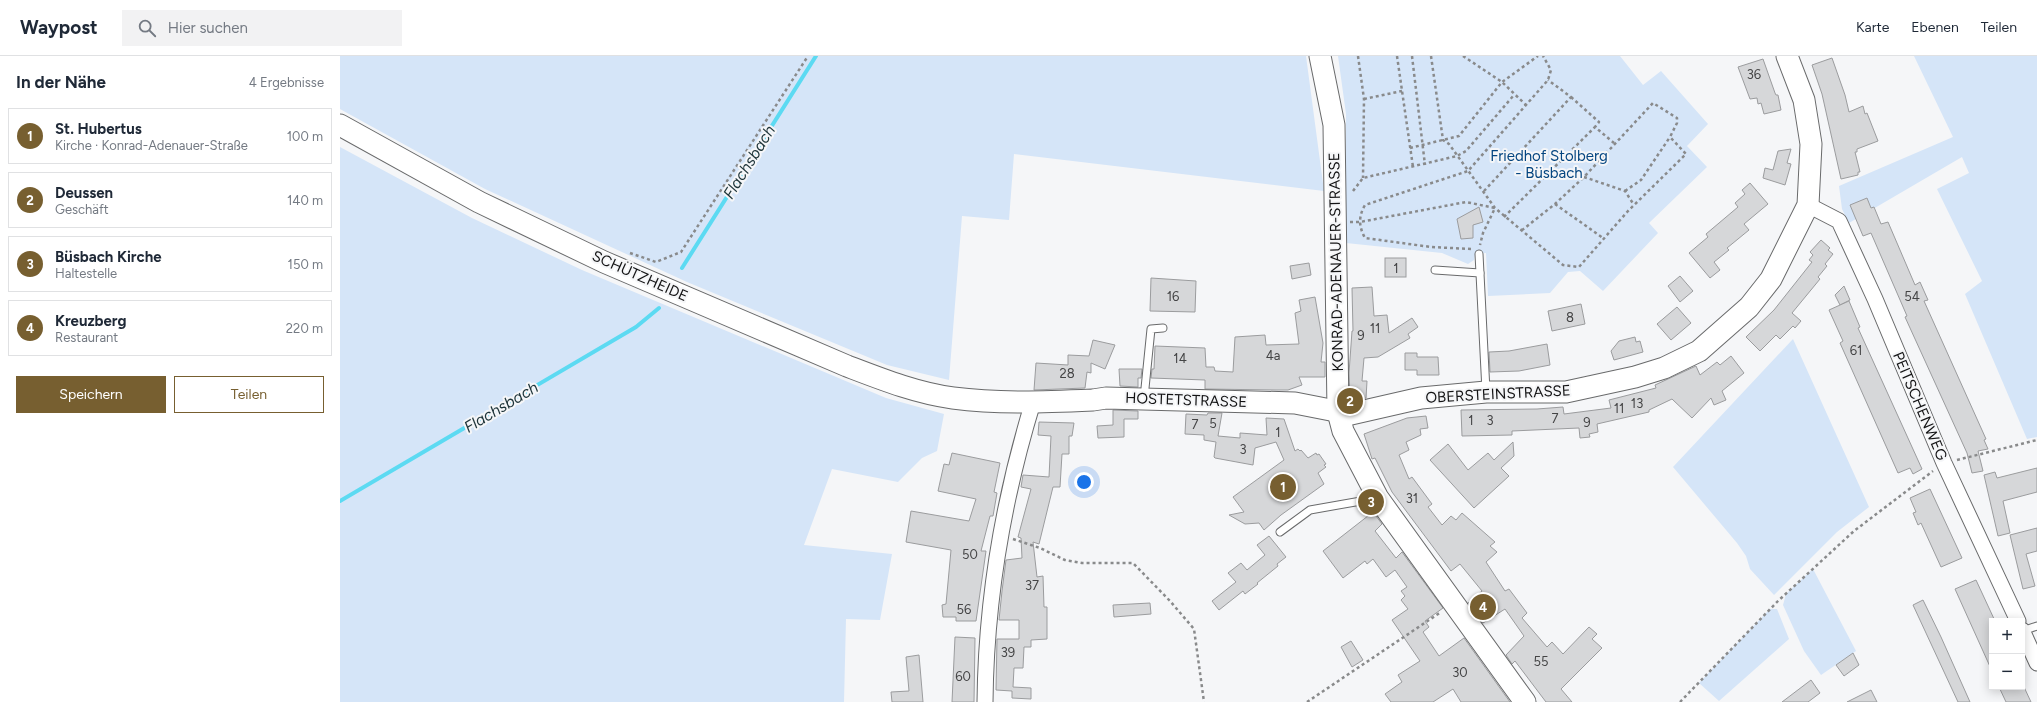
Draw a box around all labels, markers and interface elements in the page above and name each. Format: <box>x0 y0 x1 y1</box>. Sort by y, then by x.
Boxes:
search box <box>122 10 402 46</box>
text: Waypost <box>20 16 98 39</box>
icon: search <box>136 17 158 39</box>
text: Hier suchen <box>168 19 248 37</box>
text: Karte <box>1856 19 1889 36</box>
text: Ebenen <box>1911 19 1959 36</box>
text: Teilen <box>1981 19 2017 36</box>
house number: 36 <box>1747 67 1761 82</box>
text: In der Nähe <box>16 72 106 92</box>
text: 4 Ergebnisse <box>249 75 324 90</box>
text: St. Hubertus <box>55 120 142 138</box>
water label: Flachsbach <box>719 122 779 202</box>
text: 1 <box>27 129 33 144</box>
text: 100 m <box>287 129 323 144</box>
text: Kirche · Konrad-Adenauer-Straße <box>55 138 248 153</box>
park label: Friedhof Stolberg - Büsbach <box>1490 147 1608 182</box>
street label: KONRAD-ADENAUER-STRASSE <box>1325 152 1347 372</box>
text: Deussen <box>55 184 113 202</box>
text: 2 <box>26 193 34 208</box>
text: 140 m <box>287 193 323 208</box>
text: Geschäft <box>55 202 109 217</box>
street label: SCHÜTZHEIDE <box>589 247 691 305</box>
text: Büsbach Kirche <box>55 248 162 266</box>
text: 3 <box>26 257 34 272</box>
text: 150 m <box>288 257 323 272</box>
house number: 1 <box>1393 261 1399 276</box>
text: Haltestelle <box>55 266 117 281</box>
house number: 16 <box>1167 289 1179 304</box>
house number: 54 <box>1904 289 1920 304</box>
house number: 8 <box>1566 310 1574 325</box>
text: Kreuzberg <box>55 312 127 330</box>
text: 4 <box>26 321 34 336</box>
text: 220 m <box>286 321 323 336</box>
house number: 11 <box>1370 321 1380 336</box>
house number: 9 <box>1357 328 1365 343</box>
text: Restaurant <box>55 330 118 345</box>
house number: 61 <box>1850 343 1862 358</box>
house number: 4a <box>1266 348 1280 363</box>
street label: PEITSCHENWEG <box>1889 349 1951 463</box>
house number: 14 <box>1173 351 1187 366</box>
house number: 28 <box>1059 366 1075 381</box>
button: Speichern <box>16 376 166 413</box>
button: Teilen <box>174 376 324 413</box>
water label: Flachsbach <box>460 377 542 437</box>
street label: OBERSTEINSTRASSE <box>1425 381 1571 407</box>
pin: 2 <box>1337 386 1363 416</box>
street label: HOSTETSTRASSE <box>1125 389 1247 411</box>
house number: 13 <box>1631 396 1643 411</box>
house number: 11 <box>1614 401 1624 416</box>
house number: 7 <box>1552 411 1559 426</box>
house number: 1 <box>1468 413 1474 428</box>
house number: 3 <box>1486 413 1494 428</box>
house number: 9 <box>1583 415 1591 430</box>
house number: 5 <box>1209 416 1217 431</box>
house number: 7 <box>1192 417 1199 432</box>
house number: 1 <box>1275 425 1281 440</box>
house number: 3 <box>1239 442 1247 457</box>
your location <box>1074 472 1094 492</box>
pin: 1 <box>1270 472 1296 502</box>
pin: 3 <box>1358 487 1384 517</box>
house number: 31 <box>1406 491 1418 506</box>
house number: 50 <box>962 547 978 562</box>
house number: 37 <box>1025 578 1039 593</box>
pin: 4 <box>1470 592 1496 622</box>
house number: 56 <box>957 602 971 617</box>
map controls <box>1989 618 2025 690</box>
button: + <box>1989 618 2025 654</box>
house number: 39 <box>1001 645 1015 660</box>
house number: 55 <box>1534 654 1548 669</box>
button: − <box>1989 654 2025 690</box>
house number: 30 <box>1452 665 1468 680</box>
house number: 60 <box>955 669 971 684</box>

